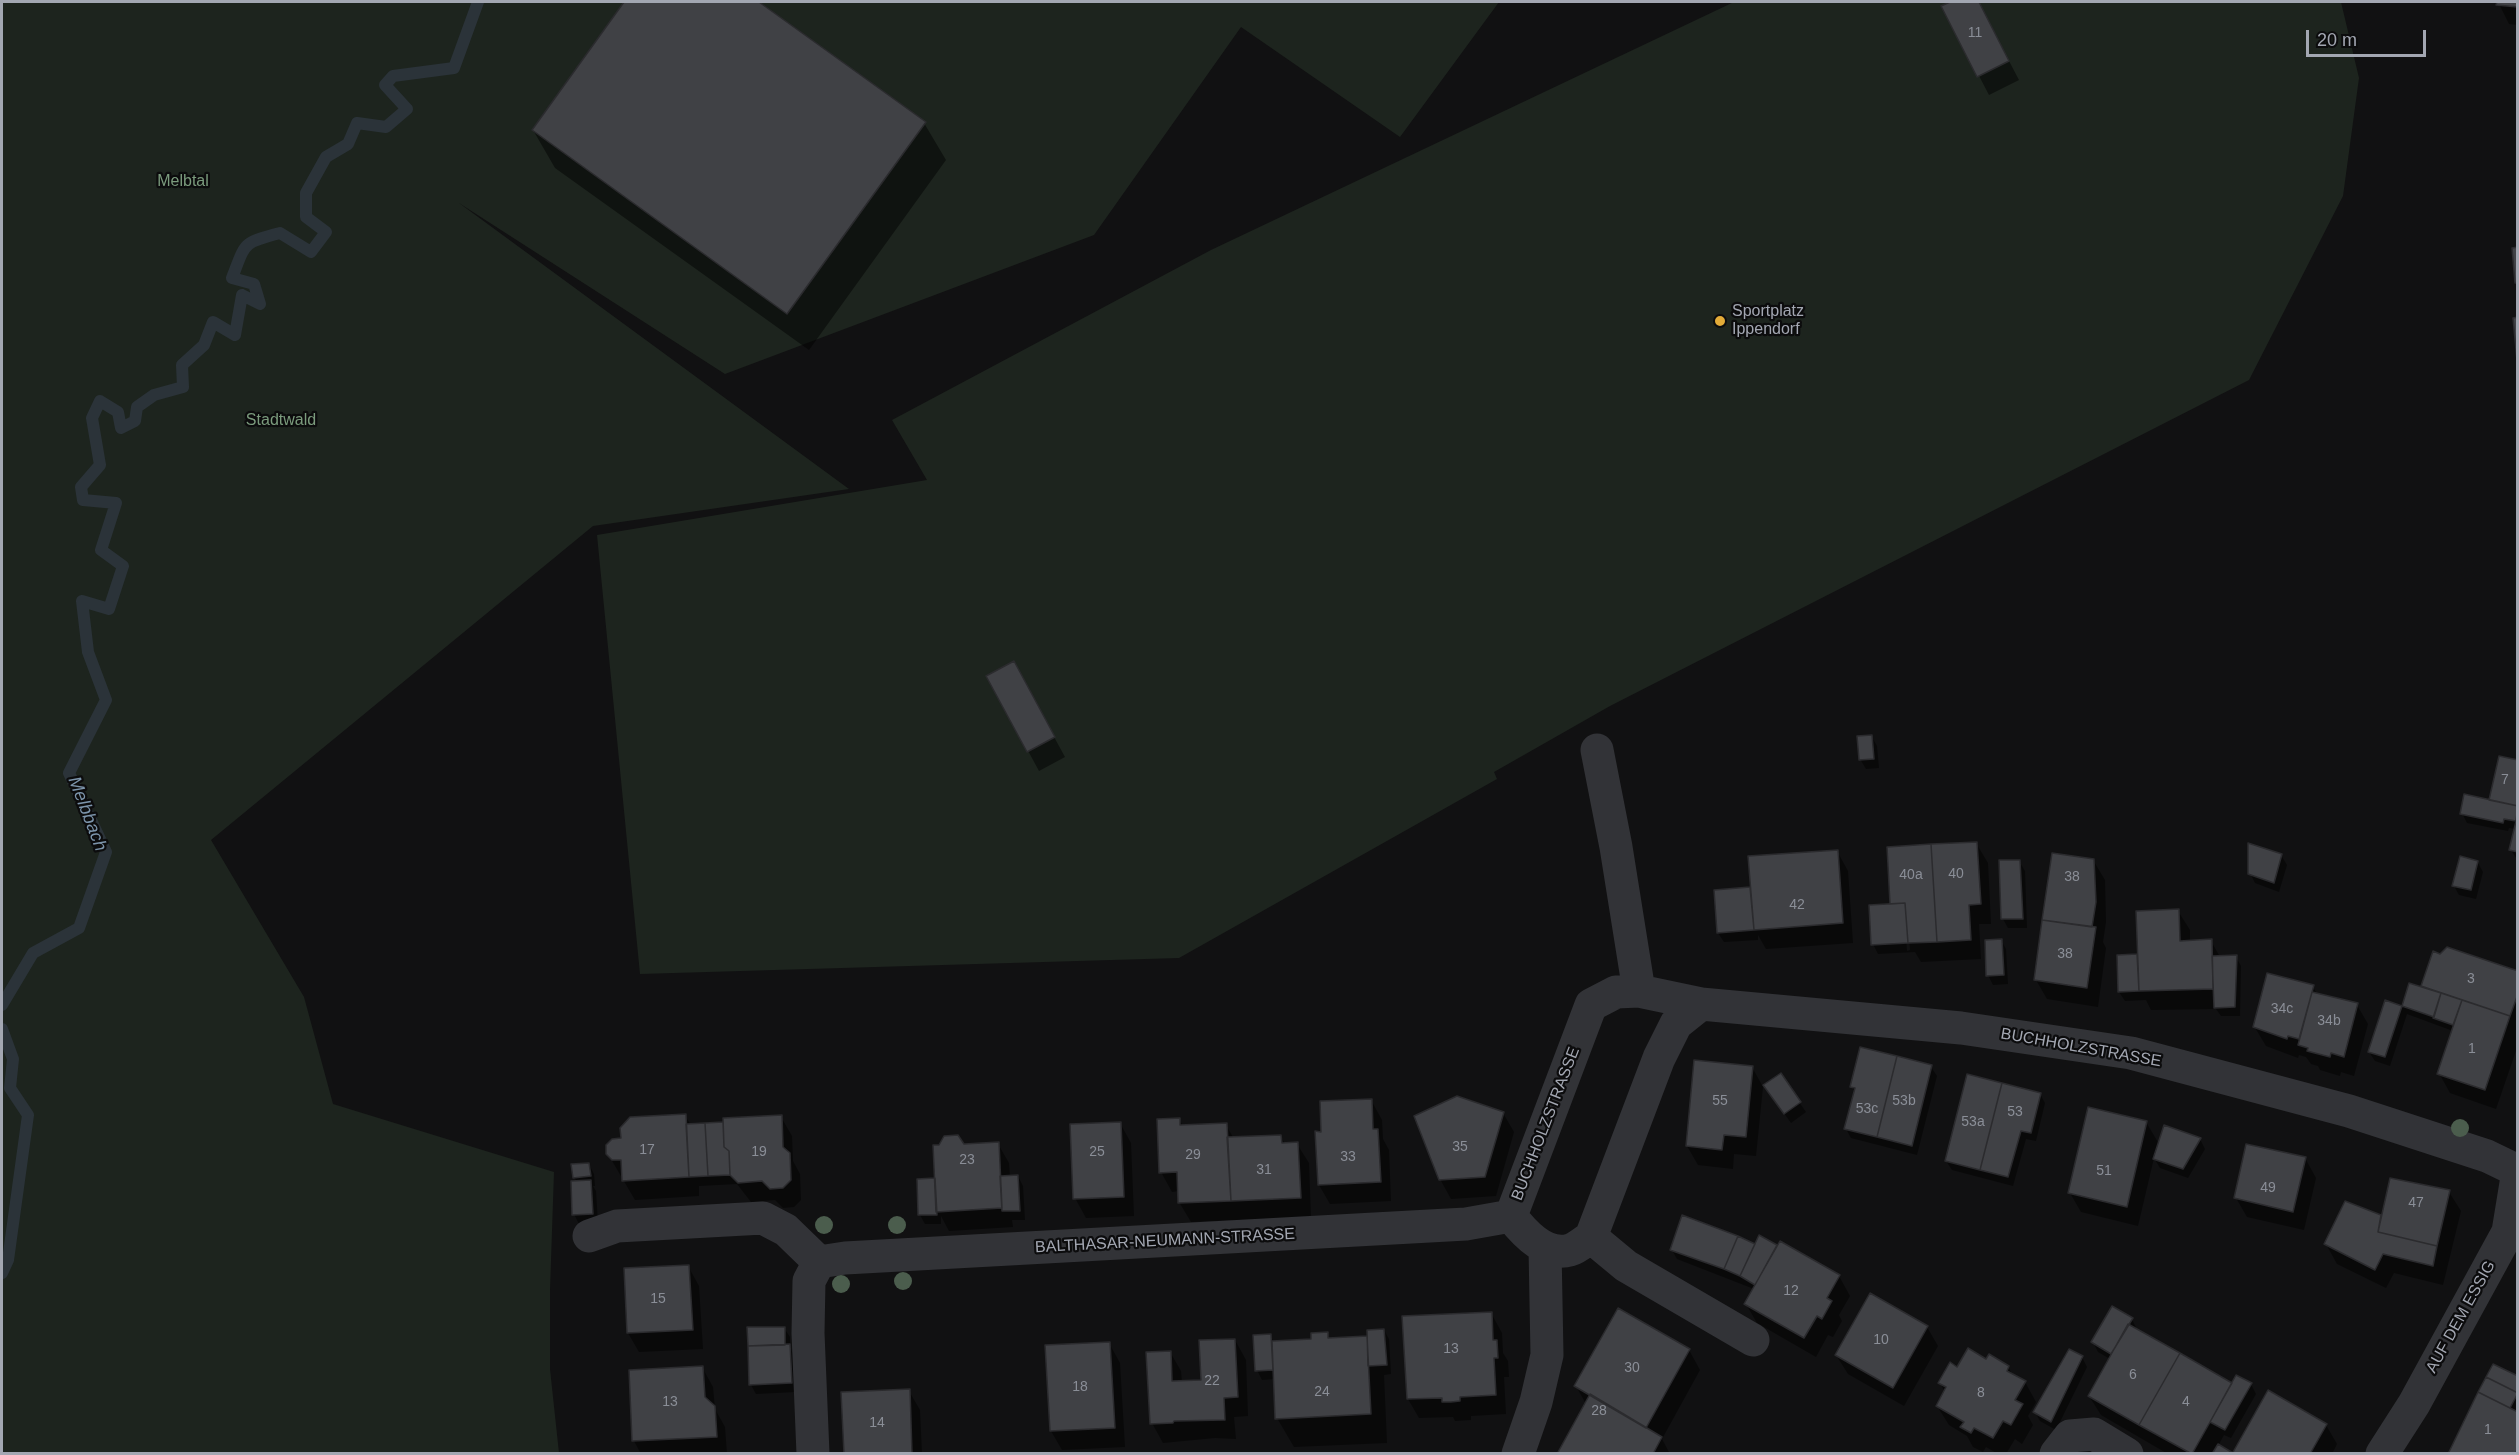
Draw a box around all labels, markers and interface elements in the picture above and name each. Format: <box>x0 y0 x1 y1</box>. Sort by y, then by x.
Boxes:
scale bar <box>2309 18 2429 56</box>
house number: 11 <box>1968 25 1982 41</box>
text: 20 m <box>2317 30 2357 50</box>
park label: Melbtal <box>157 172 209 192</box>
place label: Sportplatz Ippendorf <box>1732 302 1804 340</box>
marker: Sportplatz Ippendorf <box>1713 314 1727 328</box>
park label: Stadtwald <box>246 411 316 431</box>
house number: 7 <box>2501 772 2509 788</box>
water label: Melbbach <box>63 774 111 854</box>
house number: 40 <box>1948 866 1964 882</box>
house number: 40a <box>1899 867 1923 883</box>
house number: 38 <box>2064 869 2080 885</box>
house number: 42 <box>1789 897 1805 913</box>
house number: 38 <box>2057 946 2073 962</box>
house number: 3 <box>2467 971 2475 987</box>
house number: 34c <box>2271 1001 2293 1017</box>
house number: 34b <box>2317 1013 2341 1029</box>
street label: BUCHHOLZSTRASSE <box>1999 1024 2163 1072</box>
house number: 1 <box>2468 1041 2476 1057</box>
street label: BUCHHOLZSTRASSE <box>1508 1045 1584 1203</box>
house number: 55 <box>1712 1093 1728 1109</box>
house number: 53b <box>1892 1093 1916 1109</box>
house number: 53c <box>1856 1101 1878 1117</box>
house number: 53 <box>2007 1104 2023 1120</box>
house number: 53a <box>1961 1114 1985 1130</box>
house number: 35 <box>1452 1139 1468 1155</box>
house number: 17 <box>639 1142 655 1158</box>
house number: 19 <box>751 1144 767 1160</box>
house number: 25 <box>1089 1144 1105 1160</box>
house number: 29 <box>1185 1147 1201 1163</box>
house number: 33 <box>1340 1149 1356 1165</box>
house number: 23 <box>959 1152 975 1168</box>
house number: 31 <box>1256 1162 1272 1178</box>
house number: 51 <box>2096 1163 2112 1179</box>
house number: 49 <box>2260 1180 2276 1196</box>
house number: 47 <box>2408 1195 2424 1211</box>
street label: BALTHASAR-NEUMANN-STRASSE <box>1035 1225 1295 1257</box>
street label: AUF DEM ESSIG <box>2422 1258 2500 1376</box>
house number: 12 <box>1783 1283 1799 1299</box>
house number: 15 <box>650 1291 666 1307</box>
house number: 10 <box>1873 1332 1889 1348</box>
house number: 13 <box>1443 1341 1459 1357</box>
house number: 30 <box>1624 1360 1640 1376</box>
house number: 6 <box>2129 1367 2137 1383</box>
house number: 22 <box>1204 1373 1220 1389</box>
house number: 18 <box>1072 1379 1088 1395</box>
house number: 24 <box>1314 1384 1330 1400</box>
house number: 8 <box>1977 1385 1985 1401</box>
house number: 13 <box>662 1394 678 1410</box>
house number: 4 <box>2182 1394 2190 1410</box>
house number: 28 <box>1591 1403 1607 1419</box>
house number: 14 <box>869 1415 885 1431</box>
house number: 1 <box>2484 1422 2492 1438</box>

